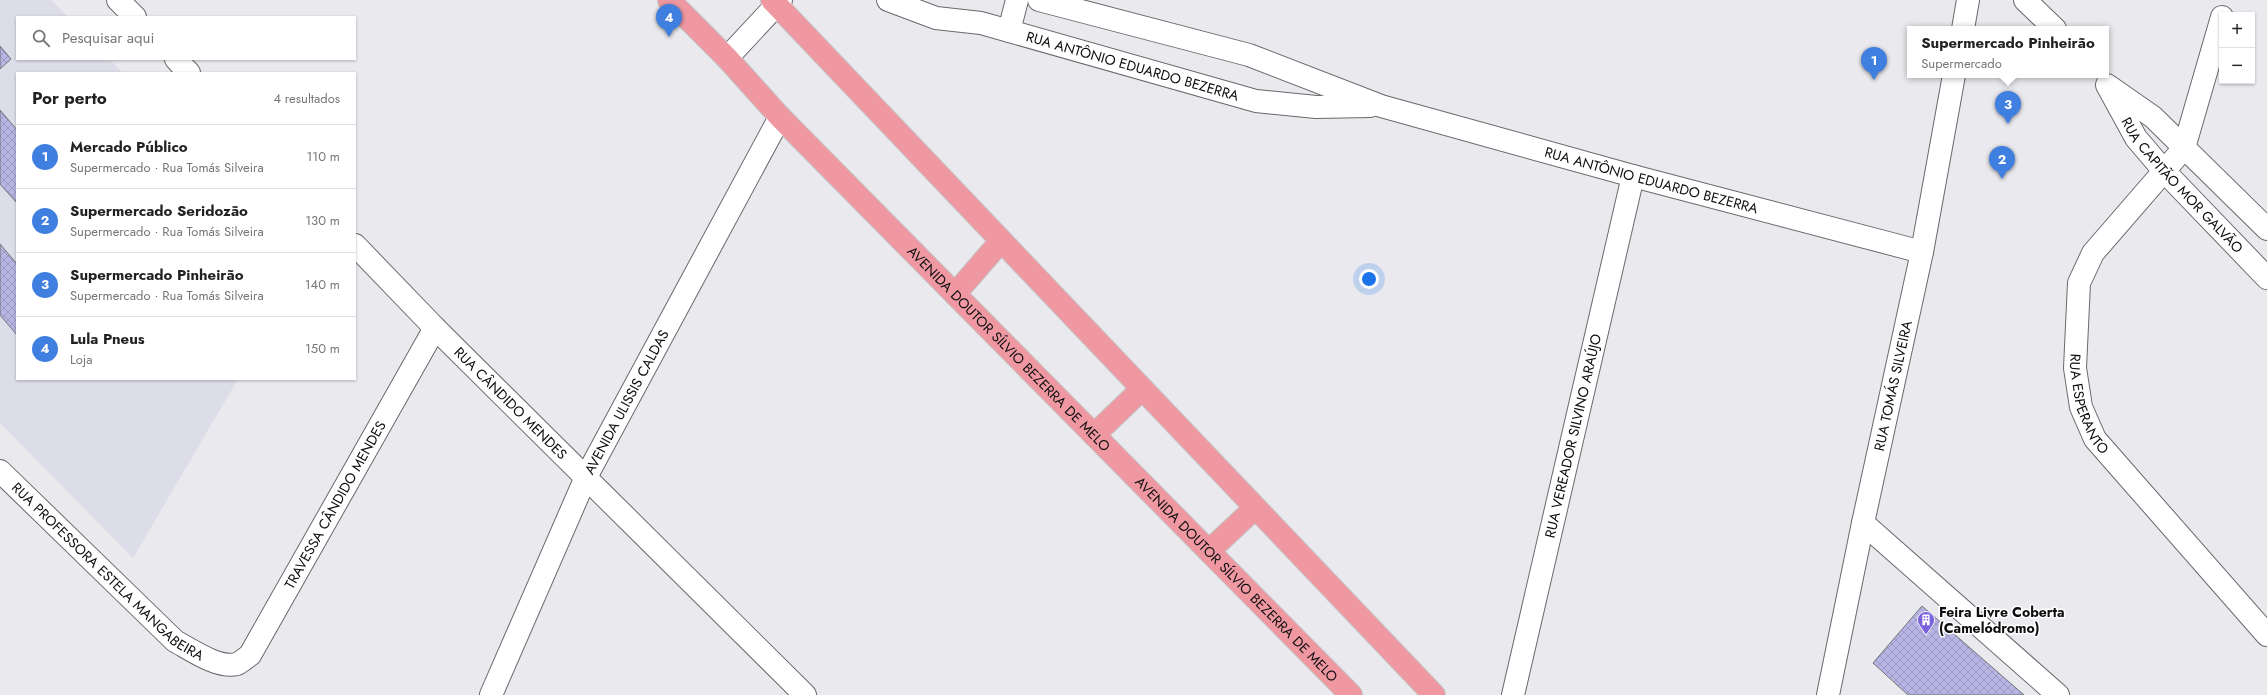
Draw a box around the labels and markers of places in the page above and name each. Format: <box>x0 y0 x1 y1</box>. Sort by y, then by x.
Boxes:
pin: 4 <box>656 4 682 37</box>
pin: 1 <box>1861 47 1887 80</box>
pin: 3 <box>1995 91 2021 124</box>
pin: 2 <box>1989 146 2015 179</box>
place label: Feira Livre Coberta (Camelódromo) <box>1939 602 2065 638</box>
building icon: Feira Livre Coberta (Camelódromo) <box>1916 610 1936 635</box>

